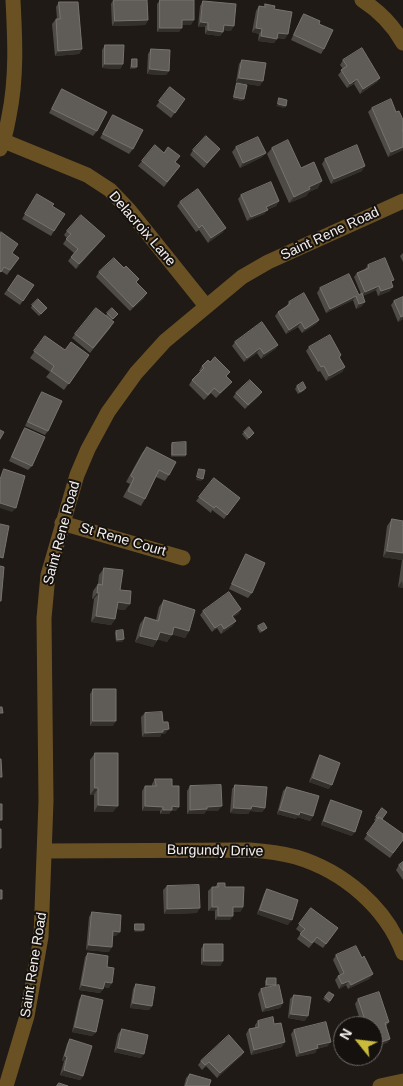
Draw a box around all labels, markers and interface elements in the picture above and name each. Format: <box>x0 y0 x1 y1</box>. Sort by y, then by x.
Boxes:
street label: Delacroix Lane <box>105 188 179 270</box>
street label: Saint Rene Road <box>278 204 382 264</box>
street label: Saint Rene Road <box>40 479 84 587</box>
street label: St Rene Court <box>78 520 168 560</box>
street label: Burgundy Drive <box>167 842 263 860</box>
street label: Saint Rene Road <box>17 911 51 1019</box>
north arrow <box>333 1016 383 1066</box>
text: N <box>336 1026 355 1043</box>

